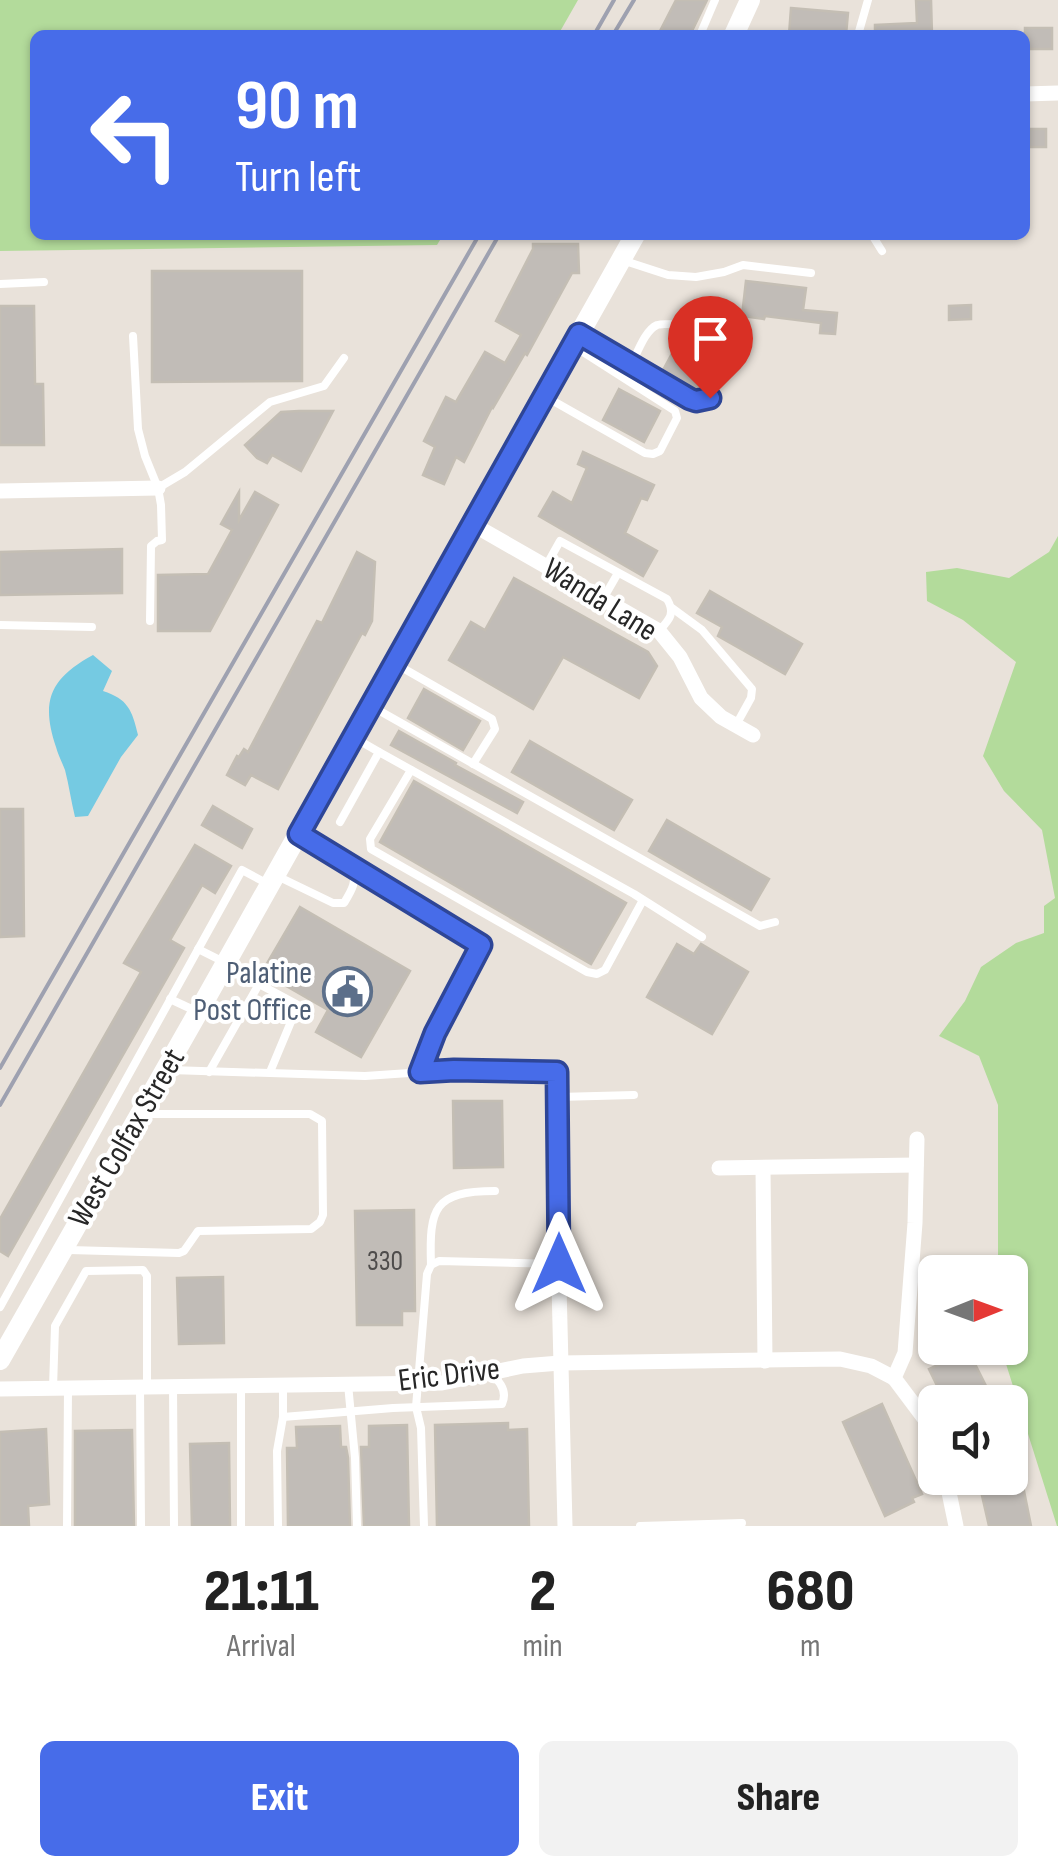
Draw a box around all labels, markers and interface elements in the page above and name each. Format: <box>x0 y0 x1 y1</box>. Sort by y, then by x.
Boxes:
text: 90 m <box>235 65 359 149</box>
icon: left <box>70 70 200 200</box>
text: Turn left <box>235 150 361 205</box>
pin <box>668 296 753 399</box>
icon: arrive <box>683 311 738 366</box>
street label: Wanda Lane <box>536 550 664 650</box>
place label: Palatine Post Office <box>193 954 312 1030</box>
public building icon: Palatine Post Office <box>321 965 373 1017</box>
street label: West Colfax Street <box>60 1042 194 1234</box>
position arrow <box>507 1212 611 1316</box>
house number: 330 <box>367 1245 403 1278</box>
north arrow <box>918 1255 1028 1365</box>
map controls <box>918 1255 1028 1495</box>
street label: Eric Drive <box>396 1349 502 1401</box>
button: sound <box>918 1385 1028 1495</box>
text: 21:11 <box>204 1556 319 1628</box>
text: 2 <box>529 1556 556 1628</box>
text: 680 <box>766 1556 854 1628</box>
text: Arrival <box>227 1627 296 1666</box>
text: min <box>523 1627 563 1666</box>
text: m <box>800 1627 821 1666</box>
button: Exit <box>40 1741 519 1856</box>
button: Share <box>539 1741 1018 1856</box>

